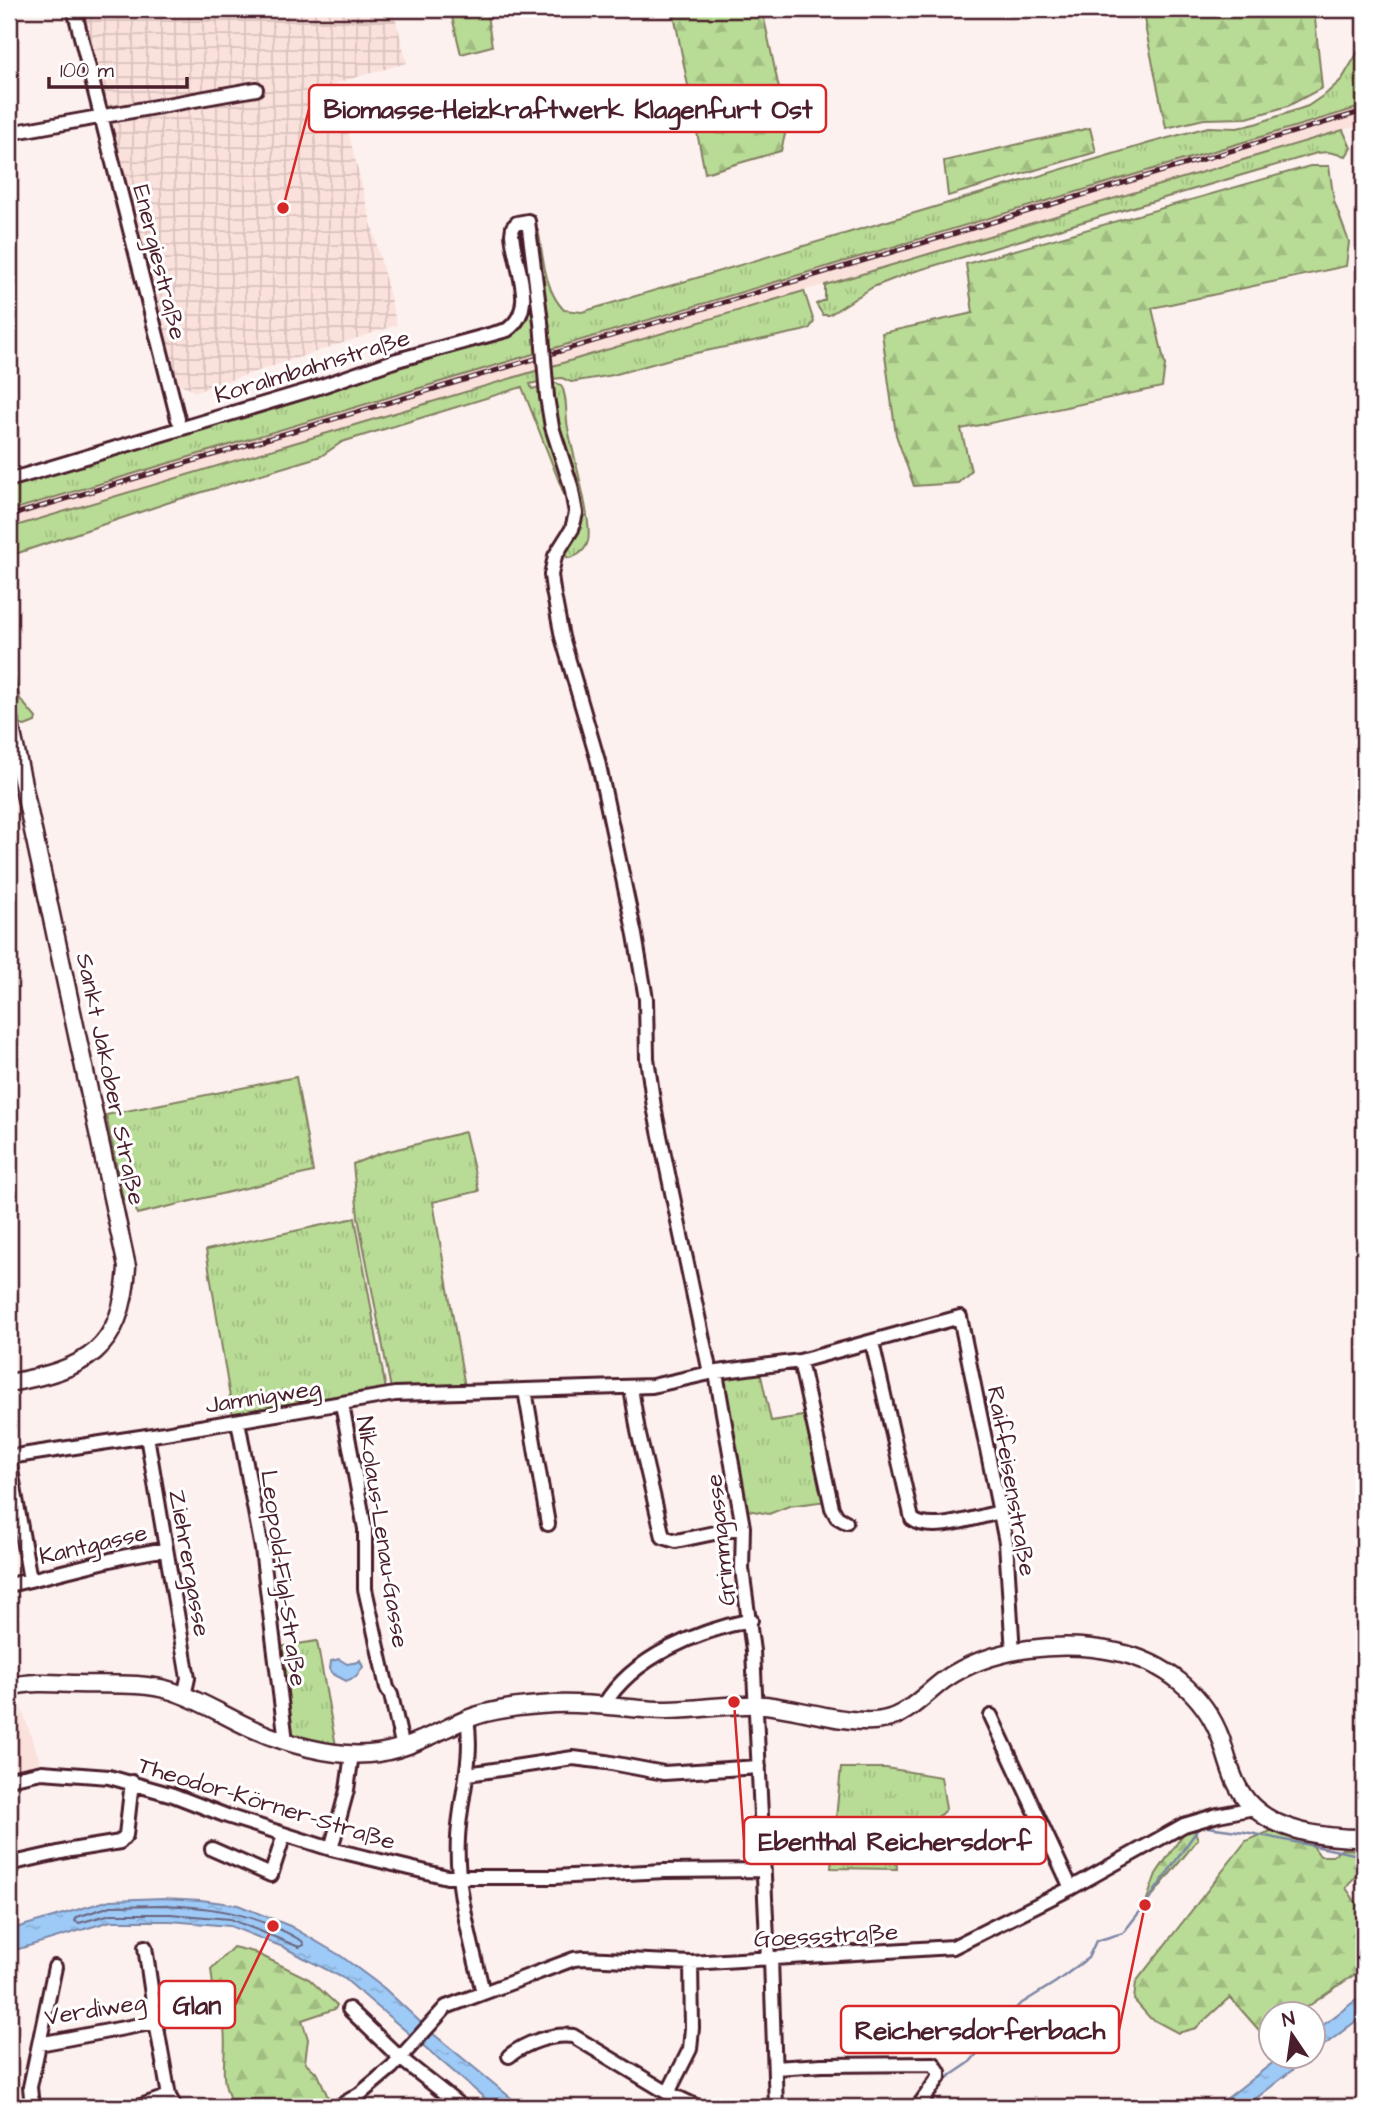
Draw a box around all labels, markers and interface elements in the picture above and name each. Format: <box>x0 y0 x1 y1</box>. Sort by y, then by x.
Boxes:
scale bar <box>49 46 187 90</box>
text: 100 m <box>60 56 115 85</box>
callout: Biomasse-Heizkraftwerk Klagenfurt Ost <box>309 85 826 132</box>
text: Biomasse-Heizkraftwerk Klagenfurt Ost <box>323 92 813 131</box>
street label: Energiestraße <box>122 181 195 344</box>
street label: Koralmbahnstraße <box>210 321 414 413</box>
street label: Sankt Jakober Straße <box>67 950 153 1208</box>
street label: Jamnigweg <box>203 1371 323 1424</box>
street label: Raiffeisenstraße <box>978 1384 1044 1579</box>
street label: Nikolaus-Lenau-Gasse <box>347 1414 417 1650</box>
street label: Leopold-Figl-Straße <box>250 1468 315 1689</box>
street label: Grimmgasse <box>697 1472 746 1608</box>
street label: Ziehrergasse <box>158 1487 219 1639</box>
street label: Kantgasse <box>36 1516 151 1575</box>
street label: Theodor-Körner-Straße <box>134 1749 400 1859</box>
callout: Ebenthal Reichersdorf <box>744 1817 1046 1864</box>
text: Ebenthal Reichersdorf <box>758 1824 1032 1860</box>
street label: Goessstraße <box>753 1915 899 1957</box>
callout: Glan <box>159 1981 235 2028</box>
street label: Verdiweg <box>42 1985 148 2036</box>
text: Glan <box>173 1988 221 2024</box>
north arrow <box>1258 2000 1328 2070</box>
text: N <box>1280 2005 1297 2034</box>
callout: Reichersdorferbach <box>841 2006 1119 2053</box>
text: Reichersdorferbach <box>855 2013 1106 2049</box>

